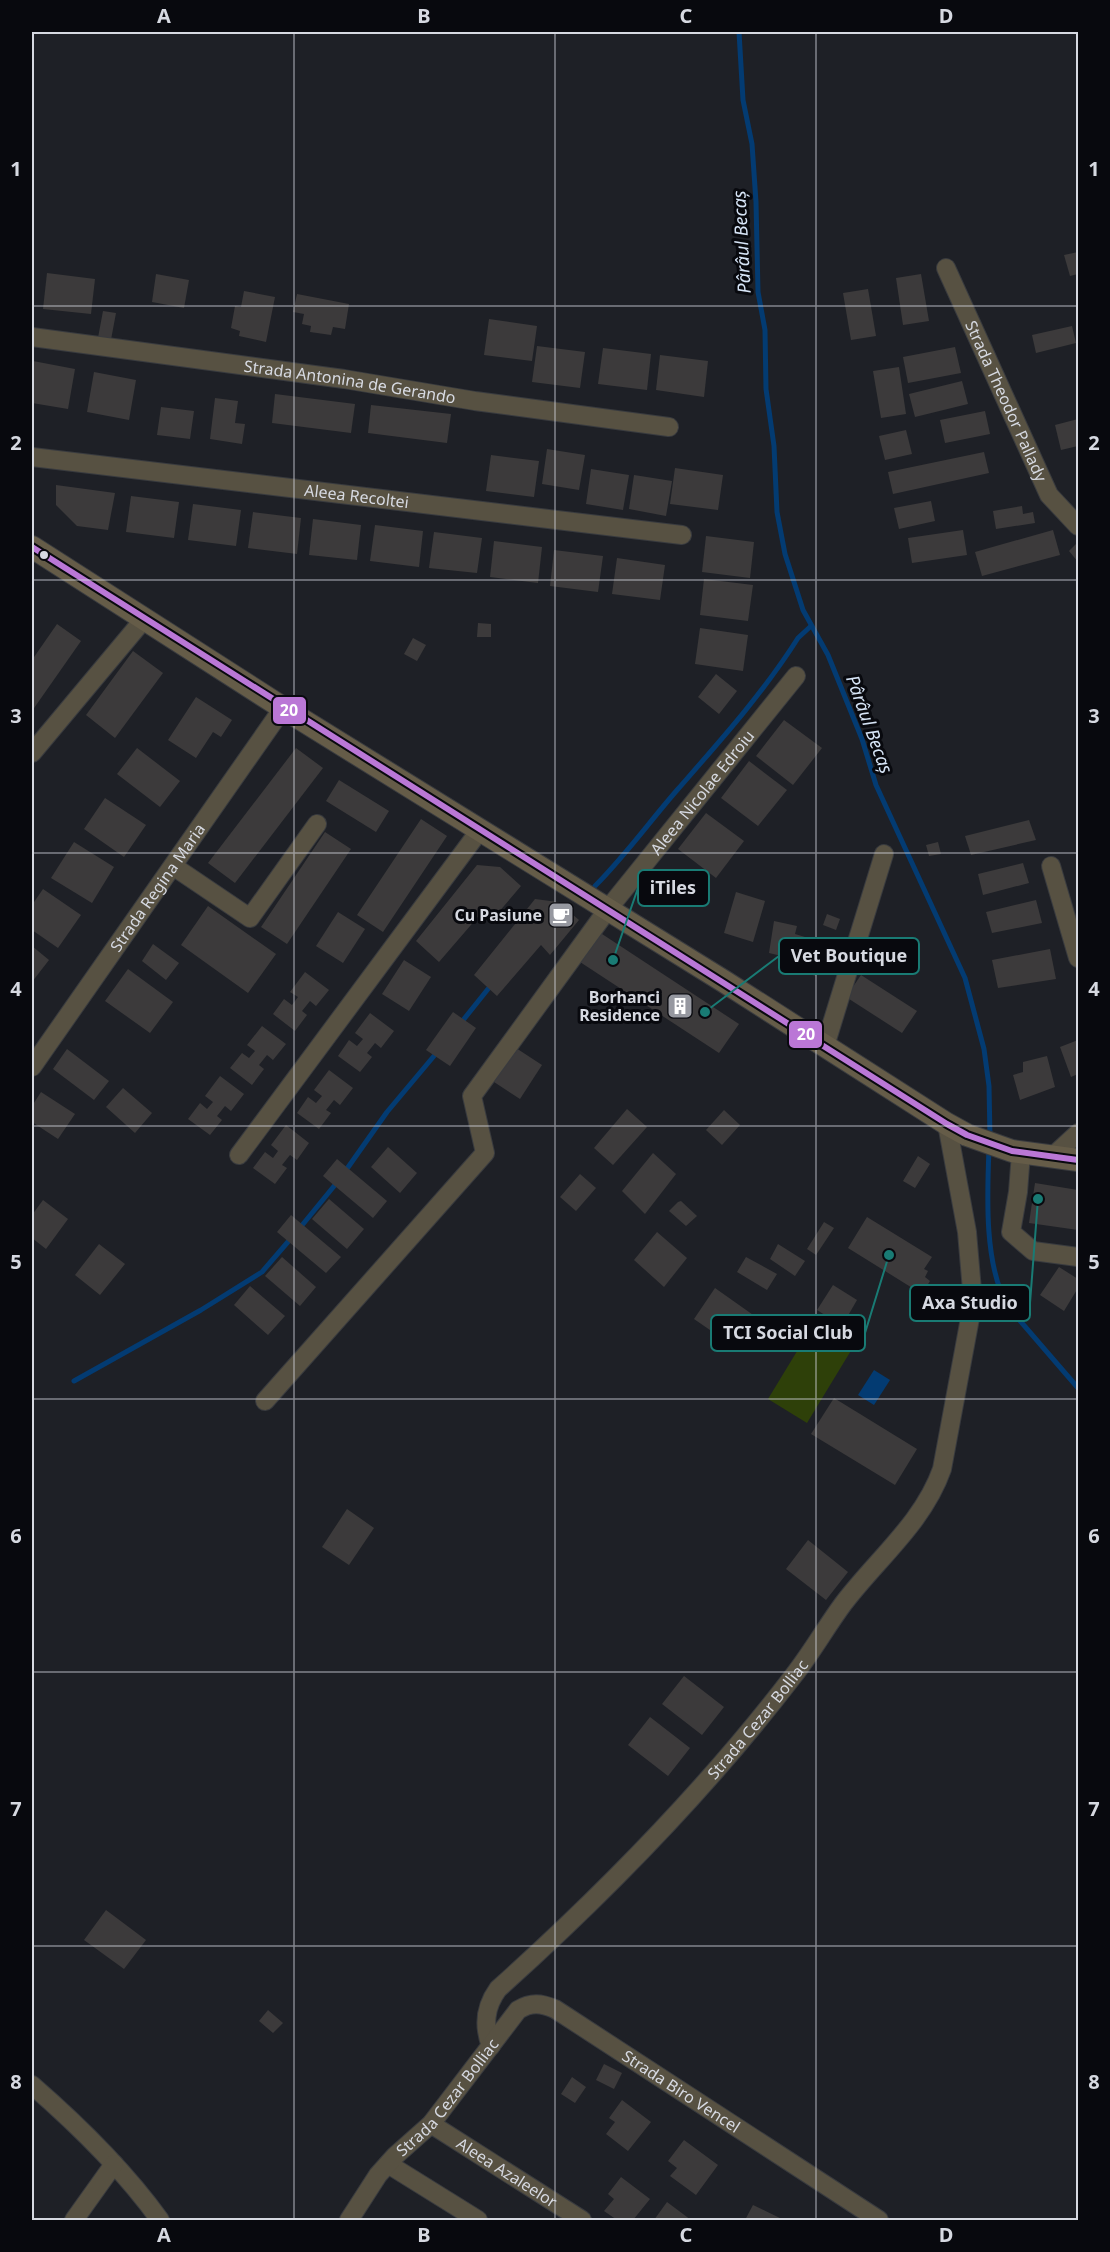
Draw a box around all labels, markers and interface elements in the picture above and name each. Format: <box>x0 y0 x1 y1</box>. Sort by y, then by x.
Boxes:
text: A <box>157 2 171 29</box>
text: B <box>417 2 431 29</box>
text: C <box>680 2 693 29</box>
text: D <box>939 2 953 29</box>
text: 1 <box>10 155 22 182</box>
text: 1 <box>1088 155 1100 182</box>
water label: Pârâul Becaș <box>726 190 756 294</box>
street label: Strada Theodor Pallady <box>960 317 1053 486</box>
street label: Strada Antonina de Gerando <box>243 355 457 409</box>
text: 2 <box>10 429 22 456</box>
text: 2 <box>1088 429 1100 456</box>
street label: Aleea Recoltei <box>303 479 410 513</box>
unlabelled marker <box>38 549 50 561</box>
water label: Pârâul Becaș <box>841 671 899 777</box>
line badge: 20 <box>272 696 307 725</box>
text: 20 <box>280 699 298 721</box>
text: 3 <box>10 702 22 729</box>
text: 3 <box>1088 702 1100 729</box>
street label: Aleea Nicolae Edroiu <box>645 725 759 859</box>
street label: Strada Regina Maria <box>105 819 210 956</box>
callout: iTiles <box>638 870 709 906</box>
text: iTiles <box>650 875 696 899</box>
cafe icon: Cu Pasiune <box>546 900 576 930</box>
place label: Cu Pasiune <box>454 904 542 926</box>
callout: Vet Boutique <box>779 938 919 974</box>
text: Vet Boutique <box>791 943 907 967</box>
text: 4 <box>10 975 22 1002</box>
text: 4 <box>1088 975 1100 1002</box>
place label: Borhanci Residence <box>579 986 660 1026</box>
building icon: Borhanci Residence <box>665 991 695 1021</box>
line badge: 20 <box>788 1020 823 1049</box>
text: 20 <box>797 1023 815 1045</box>
text: 5 <box>10 1248 22 1275</box>
text: 5 <box>1088 1248 1100 1275</box>
callout: Axa Studio <box>910 1285 1030 1321</box>
text: Axa Studio <box>922 1290 1018 1314</box>
callout: TCI Social Club <box>711 1315 865 1351</box>
text: TCI Social Club <box>723 1320 853 1344</box>
text: 6 <box>10 1522 22 1549</box>
text: 6 <box>1088 1522 1100 1549</box>
street label: Strada Cezar Bolliac <box>702 1655 813 1784</box>
text: 7 <box>10 1795 22 1822</box>
text: 7 <box>1088 1795 1100 1822</box>
street label: Strada Cezar Bolliac <box>391 2034 504 2161</box>
street label: Strada Biro Vencel <box>618 2045 744 2138</box>
text: 8 <box>10 2068 22 2095</box>
text: 8 <box>1088 2068 1100 2095</box>
street label: Aleea Azaleelor <box>453 2132 562 2213</box>
text: A <box>157 2221 171 2248</box>
text: B <box>417 2221 431 2248</box>
text: C <box>680 2221 693 2248</box>
text: D <box>939 2221 953 2248</box>

